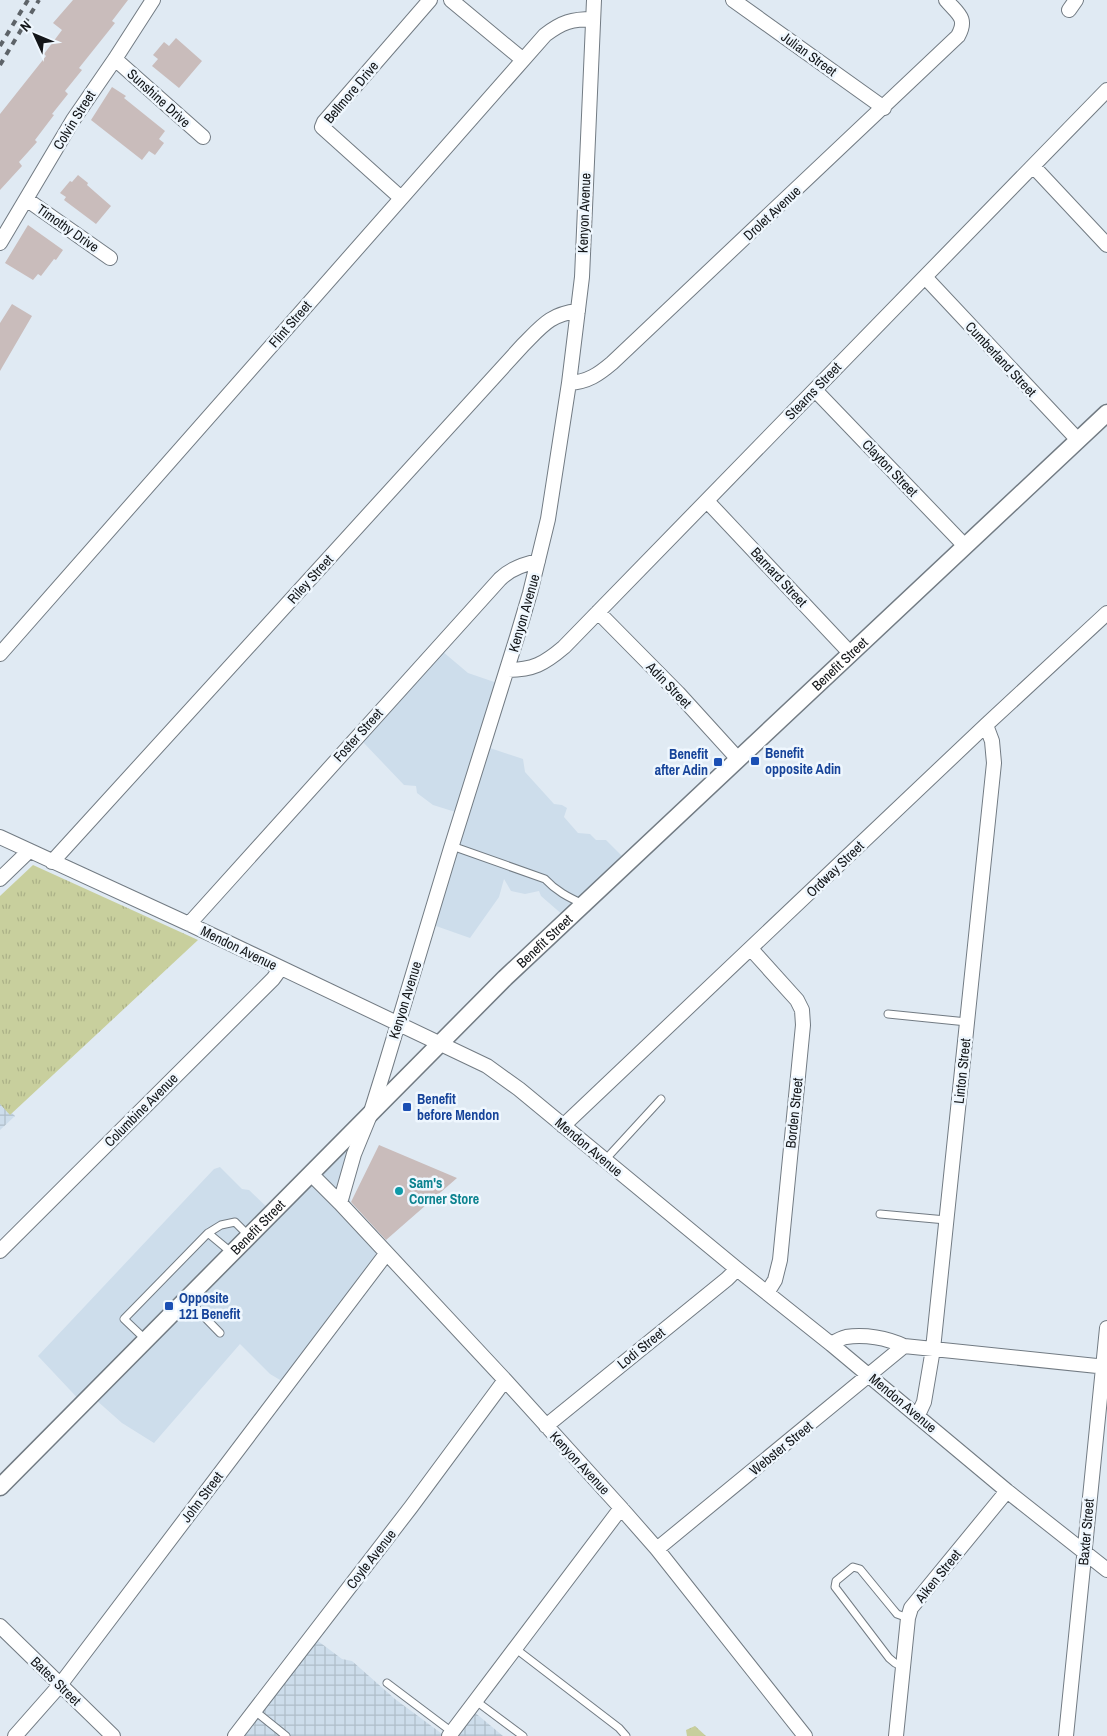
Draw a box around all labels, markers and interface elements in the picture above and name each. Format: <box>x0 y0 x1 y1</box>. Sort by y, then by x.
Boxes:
north arrow <box>10 10 60 60</box>
text: N <box>16 17 35 35</box>
street label: Julian Street <box>778 28 840 80</box>
street label: Bellmore Drive <box>320 57 382 127</box>
street label: Sunshine Drive <box>124 65 194 131</box>
street label: Colvin Street <box>49 87 99 153</box>
street label: Kenyon Avenue <box>574 173 594 253</box>
street label: Drolet Avenue <box>740 182 804 244</box>
street label: Timothy Drive <box>33 200 103 256</box>
street label: Flint Street <box>265 297 315 351</box>
street label: Cumberland Street <box>962 318 1040 400</box>
street label: Stearns Street <box>781 358 845 424</box>
street label: Clayton Street <box>858 436 922 500</box>
street label: Barnard Street <box>747 544 811 610</box>
street label: Riley Street <box>283 551 337 607</box>
street label: Kenyon Avenue <box>504 572 544 654</box>
street label: Benefit Street <box>808 633 871 695</box>
street label: Adin Street <box>642 657 695 712</box>
street label: Foster Street <box>329 705 387 765</box>
place label: Benefit opposite Adin <box>765 744 841 778</box>
place label: Benefit after Adin <box>655 745 708 779</box>
marker: Benefit opposite Adin <box>749 755 761 767</box>
marker: Benefit after Adin <box>712 756 724 768</box>
street label: Ordway Street <box>802 837 868 901</box>
street label: Benefit Street <box>513 910 576 972</box>
street label: Mendon Avenue <box>198 922 280 974</box>
street label: Kenyon Avenue <box>385 959 425 1041</box>
street label: Linton Street <box>950 1037 974 1105</box>
street label: Columbine Avenue <box>100 1069 182 1151</box>
street label: Borden Street <box>781 1077 807 1149</box>
place label: Benefit before Mendon <box>417 1090 499 1124</box>
marker: Benefit before Mendon <box>401 1101 413 1113</box>
street label: Mendon Avenue <box>552 1113 626 1181</box>
place label: Sam's Corner Store <box>409 1174 479 1208</box>
marker: Sam's Corner Store <box>393 1185 405 1197</box>
street label: Benefit Street <box>227 1196 289 1258</box>
place label: Opposite 121 Benefit <box>179 1289 240 1323</box>
marker: Opposite 121 Benefit <box>163 1300 175 1312</box>
street label: Lodi Street <box>614 1323 668 1373</box>
street label: Mendon Avenue <box>866 1369 940 1437</box>
street label: Webster Street <box>746 1417 816 1479</box>
street label: Kenyon Avenue <box>546 1428 614 1498</box>
street label: John Street <box>177 1468 227 1526</box>
street label: Baxter Street <box>1074 1498 1098 1566</box>
street label: Coyle Avenue <box>342 1526 400 1592</box>
street label: Aiken Street <box>910 1546 965 1607</box>
street label: Bates Street <box>27 1653 85 1709</box>

